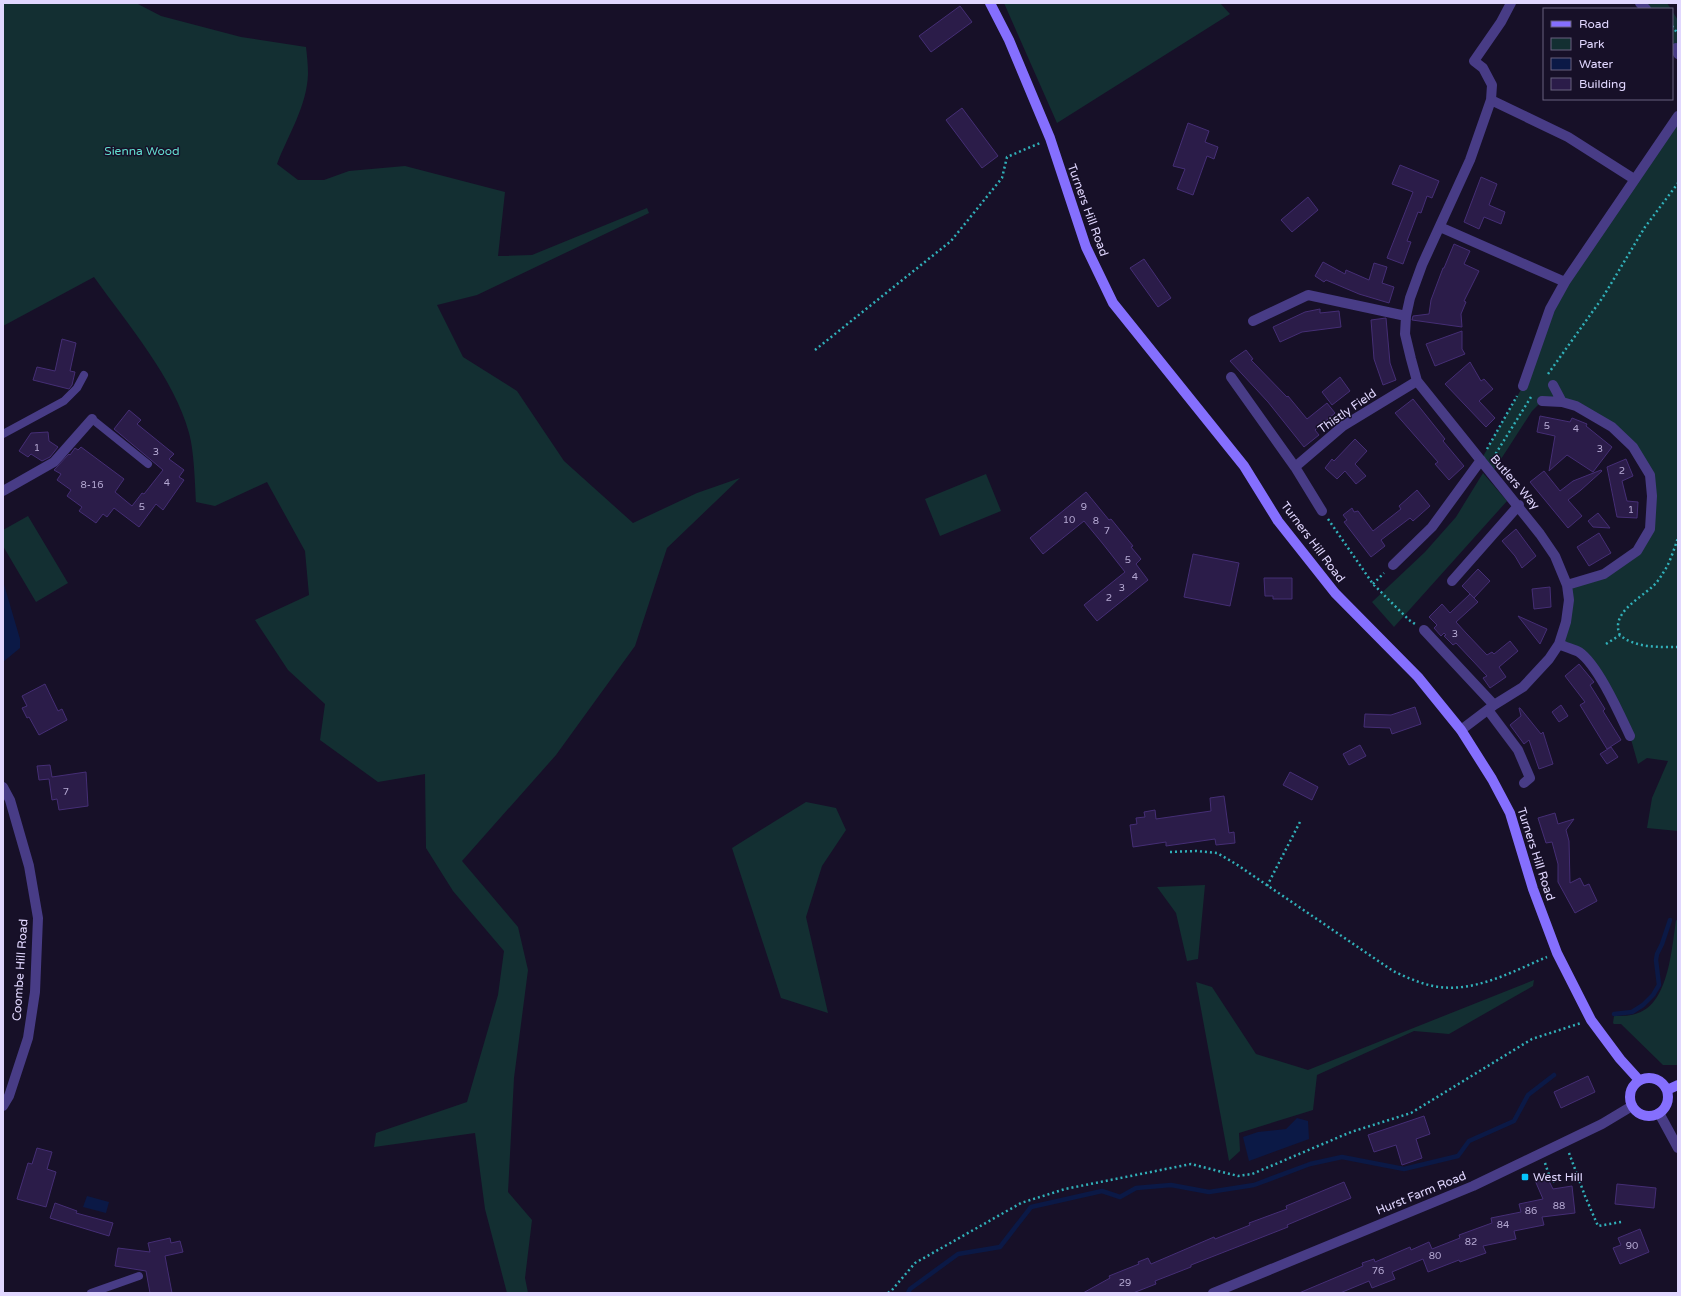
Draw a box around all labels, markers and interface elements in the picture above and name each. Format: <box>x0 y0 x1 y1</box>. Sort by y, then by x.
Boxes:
legend <box>1543 8 1673 100</box>
text: Road <box>1579 17 1609 31</box>
text: Park <box>1579 37 1605 51</box>
text: Water <box>1579 57 1614 71</box>
text: Building <box>1579 77 1626 91</box>
park label: Sienna Wood <box>104 144 180 158</box>
street label: Turners Hill Road <box>1065 162 1111 258</box>
street label: Thistly Field <box>1315 386 1379 436</box>
house number: 5 <box>1544 420 1550 432</box>
house number: 4 <box>1573 423 1579 435</box>
house number: 1 <box>34 442 40 454</box>
house number: 3 <box>1597 443 1603 455</box>
house number: 3 <box>153 446 159 458</box>
street label: Butlers Way <box>1487 452 1543 513</box>
house number: 2 <box>1619 465 1625 477</box>
house number: 4 <box>164 477 170 489</box>
house number: 8-16 <box>81 479 103 491</box>
street label: Turners Hill Road <box>1278 499 1348 585</box>
house number: 5 <box>139 501 145 513</box>
house number: 9 <box>1081 501 1087 513</box>
house number: 1 <box>1628 504 1634 516</box>
house number: 10 <box>1063 514 1075 526</box>
house number: 8 <box>1093 515 1099 527</box>
house number: 7 <box>1104 525 1110 537</box>
house number: 5 <box>1125 554 1131 566</box>
house number: 4 <box>1132 571 1138 583</box>
house number: 3 <box>1119 582 1125 594</box>
house number: 2 <box>1106 592 1112 604</box>
house number: 3 <box>1452 628 1458 640</box>
house number: 7 <box>63 786 69 798</box>
street label: Turners Hill Road <box>1514 806 1558 902</box>
street label: Coombe Hill Road <box>9 918 31 1022</box>
street label: Hurst Farm Road <box>1374 1168 1468 1218</box>
place label: West Hill <box>1533 1170 1583 1184</box>
marker: West Hill <box>1520 1172 1530 1182</box>
house number: 88 <box>1553 1200 1565 1212</box>
house number: 86 <box>1525 1205 1537 1217</box>
house number: 84 <box>1497 1219 1509 1231</box>
house number: 82 <box>1465 1236 1477 1248</box>
house number: 90 <box>1626 1240 1638 1252</box>
house number: 80 <box>1429 1250 1441 1262</box>
house number: 76 <box>1372 1265 1384 1277</box>
house number: 29 <box>1119 1277 1131 1289</box>

